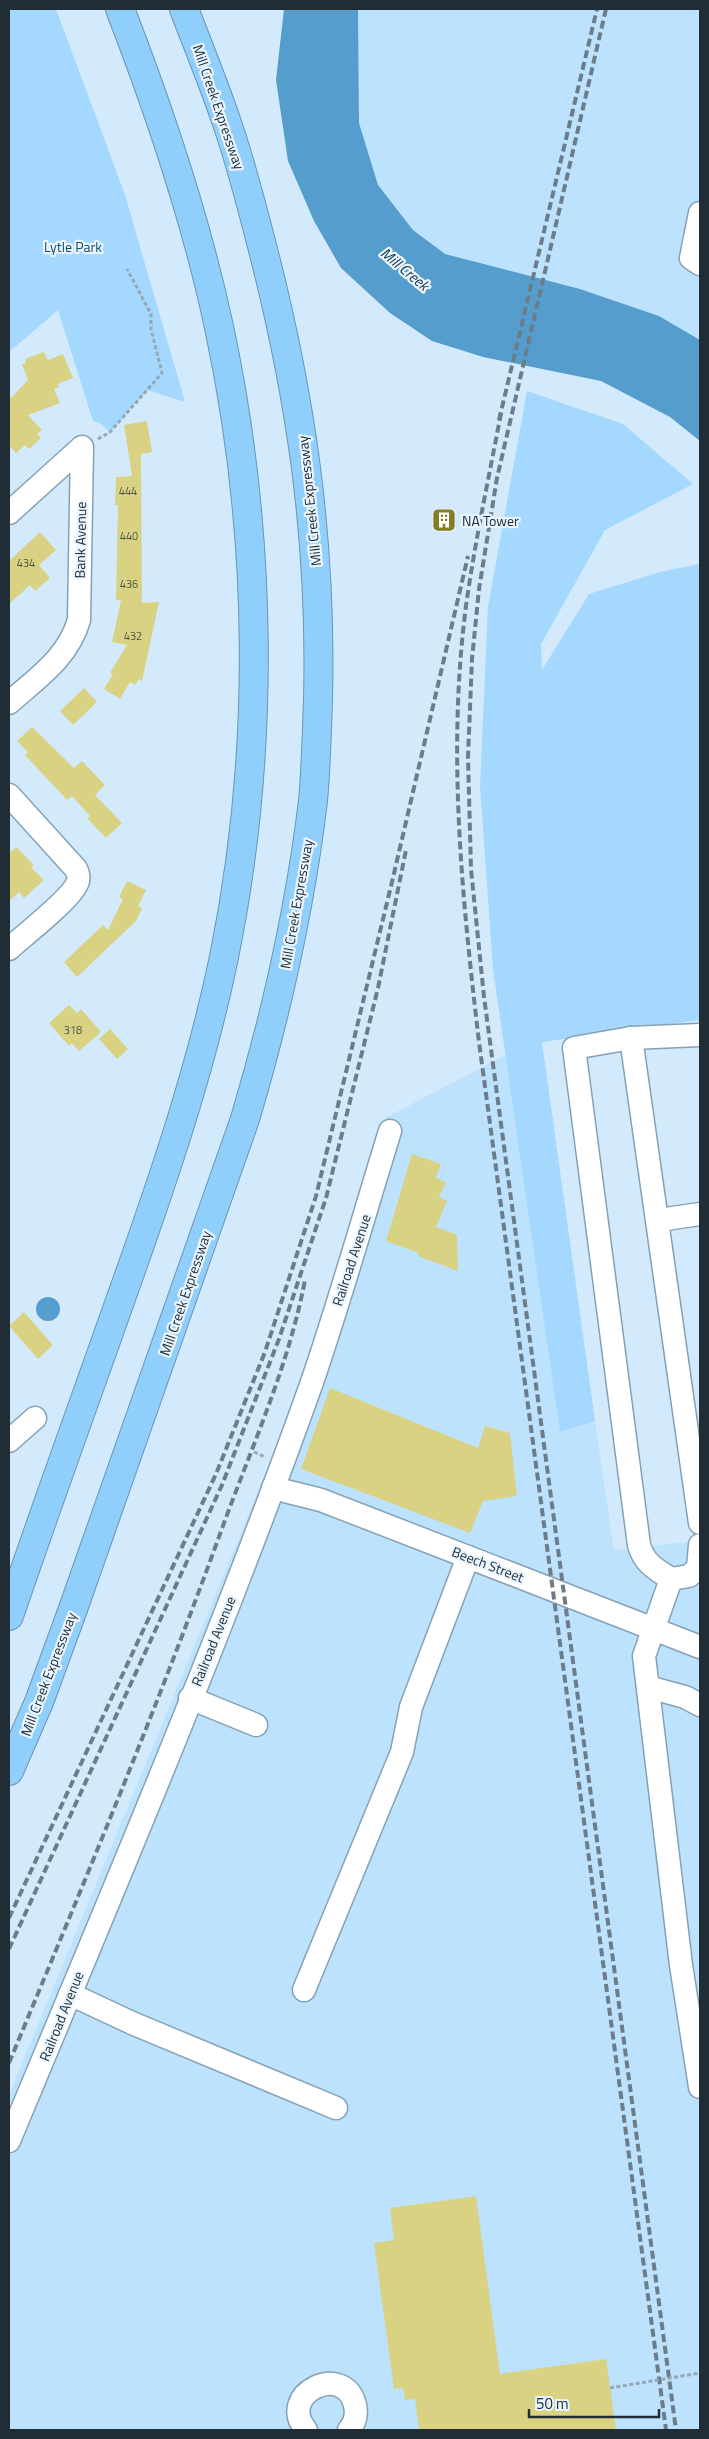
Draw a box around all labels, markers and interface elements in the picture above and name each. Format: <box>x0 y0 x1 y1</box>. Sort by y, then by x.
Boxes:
street label: Mill Creek Expressway <box>188 42 250 173</box>
park label: Lytle Park <box>44 236 102 257</box>
water label: Mill Creek <box>376 242 436 298</box>
street label: Mill Creek Expressway <box>292 435 326 567</box>
house number: 444 <box>119 483 137 499</box>
street label: Bank Avenue <box>69 501 91 579</box>
building icon: NA Tower <box>431 507 457 533</box>
place label: NA Tower <box>462 510 519 531</box>
house number: 440 <box>120 528 138 544</box>
house number: 434 <box>17 555 35 571</box>
house number: 436 <box>120 576 138 592</box>
house number: 432 <box>124 628 142 644</box>
street label: Mill Creek Expressway <box>274 837 318 970</box>
house number: 318 <box>64 1022 82 1038</box>
street label: Railroad Avenue <box>326 1211 376 1309</box>
street label: Mill Creek Expressway <box>154 1227 216 1358</box>
street label: Beech Street <box>449 1541 527 1587</box>
street label: Railroad Avenue <box>185 1593 241 1689</box>
street label: Mill Creek Expressway <box>15 1609 81 1739</box>
street label: Railroad Avenue <box>33 1968 89 2064</box>
scale bar <box>529 2386 659 2418</box>
text: 50 m <box>536 2392 569 2415</box>

